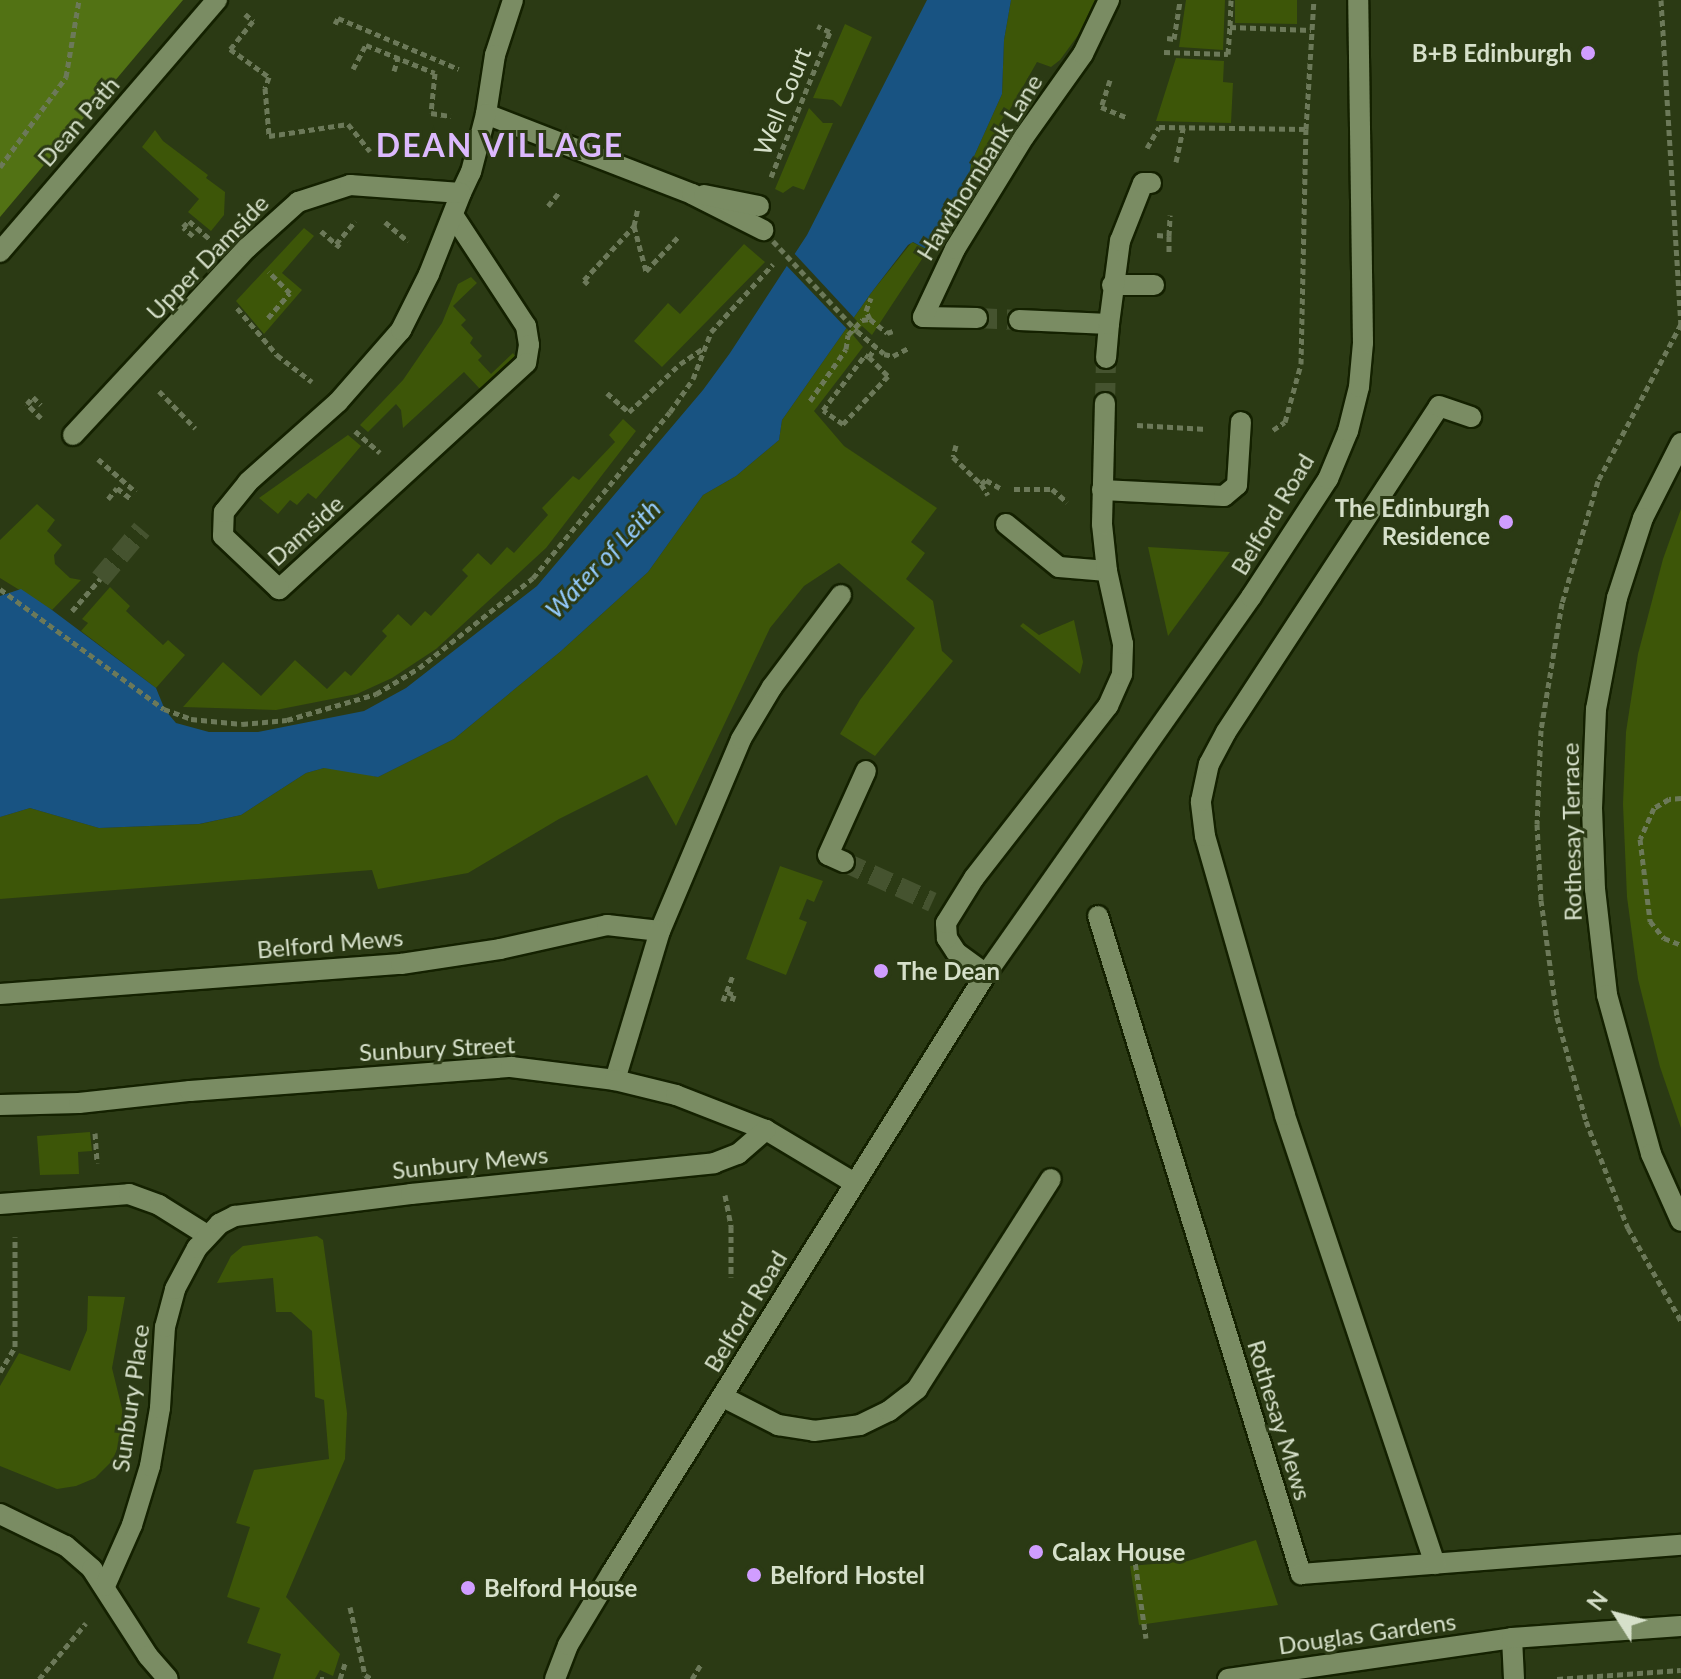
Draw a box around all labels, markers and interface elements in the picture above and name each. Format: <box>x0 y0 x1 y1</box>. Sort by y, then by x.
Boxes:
place label: B+B Edinburgh <box>1412 39 1572 67</box>
street label: Well Court <box>747 43 817 159</box>
marker: B+B Edinburgh <box>1579 44 1597 62</box>
street label: Hawthornbank Lane <box>910 69 1048 265</box>
street label: Dean Path <box>31 70 125 172</box>
district label: DEAN VILLAGE <box>375 126 625 164</box>
street label: Upper Damside <box>140 188 274 326</box>
street label: Belford Road <box>1225 448 1319 580</box>
street label: Damside <box>261 489 349 571</box>
water label: Water of Leith <box>538 493 668 625</box>
place label: The Edinburgh Residence <box>1335 494 1490 550</box>
marker: The Edinburgh Residence <box>1497 513 1515 531</box>
street label: Rothesay Terrace <box>1555 742 1587 922</box>
street label: Belford Mews <box>256 922 404 964</box>
place label: The Dean <box>897 957 1000 985</box>
marker: The Dean <box>872 962 890 980</box>
street label: Sunbury Street <box>358 1030 516 1066</box>
street label: Sunbury Mews <box>390 1139 550 1185</box>
street label: Belford Road <box>698 1245 792 1377</box>
street label: Sunbury Place <box>105 1322 155 1474</box>
street label: Rothesay Mews <box>1242 1336 1318 1504</box>
place label: Calax House <box>1052 1538 1185 1566</box>
marker: Calax House <box>1027 1543 1045 1561</box>
place label: Belford Hostel <box>770 1561 925 1589</box>
marker: Belford Hostel <box>745 1566 763 1584</box>
place label: Belford House <box>484 1574 637 1602</box>
north arrow <box>1577 1575 1657 1655</box>
marker: Belford House <box>459 1579 477 1597</box>
text: N <box>1581 1586 1613 1615</box>
street label: Douglas Gardens <box>1276 1606 1458 1660</box>

